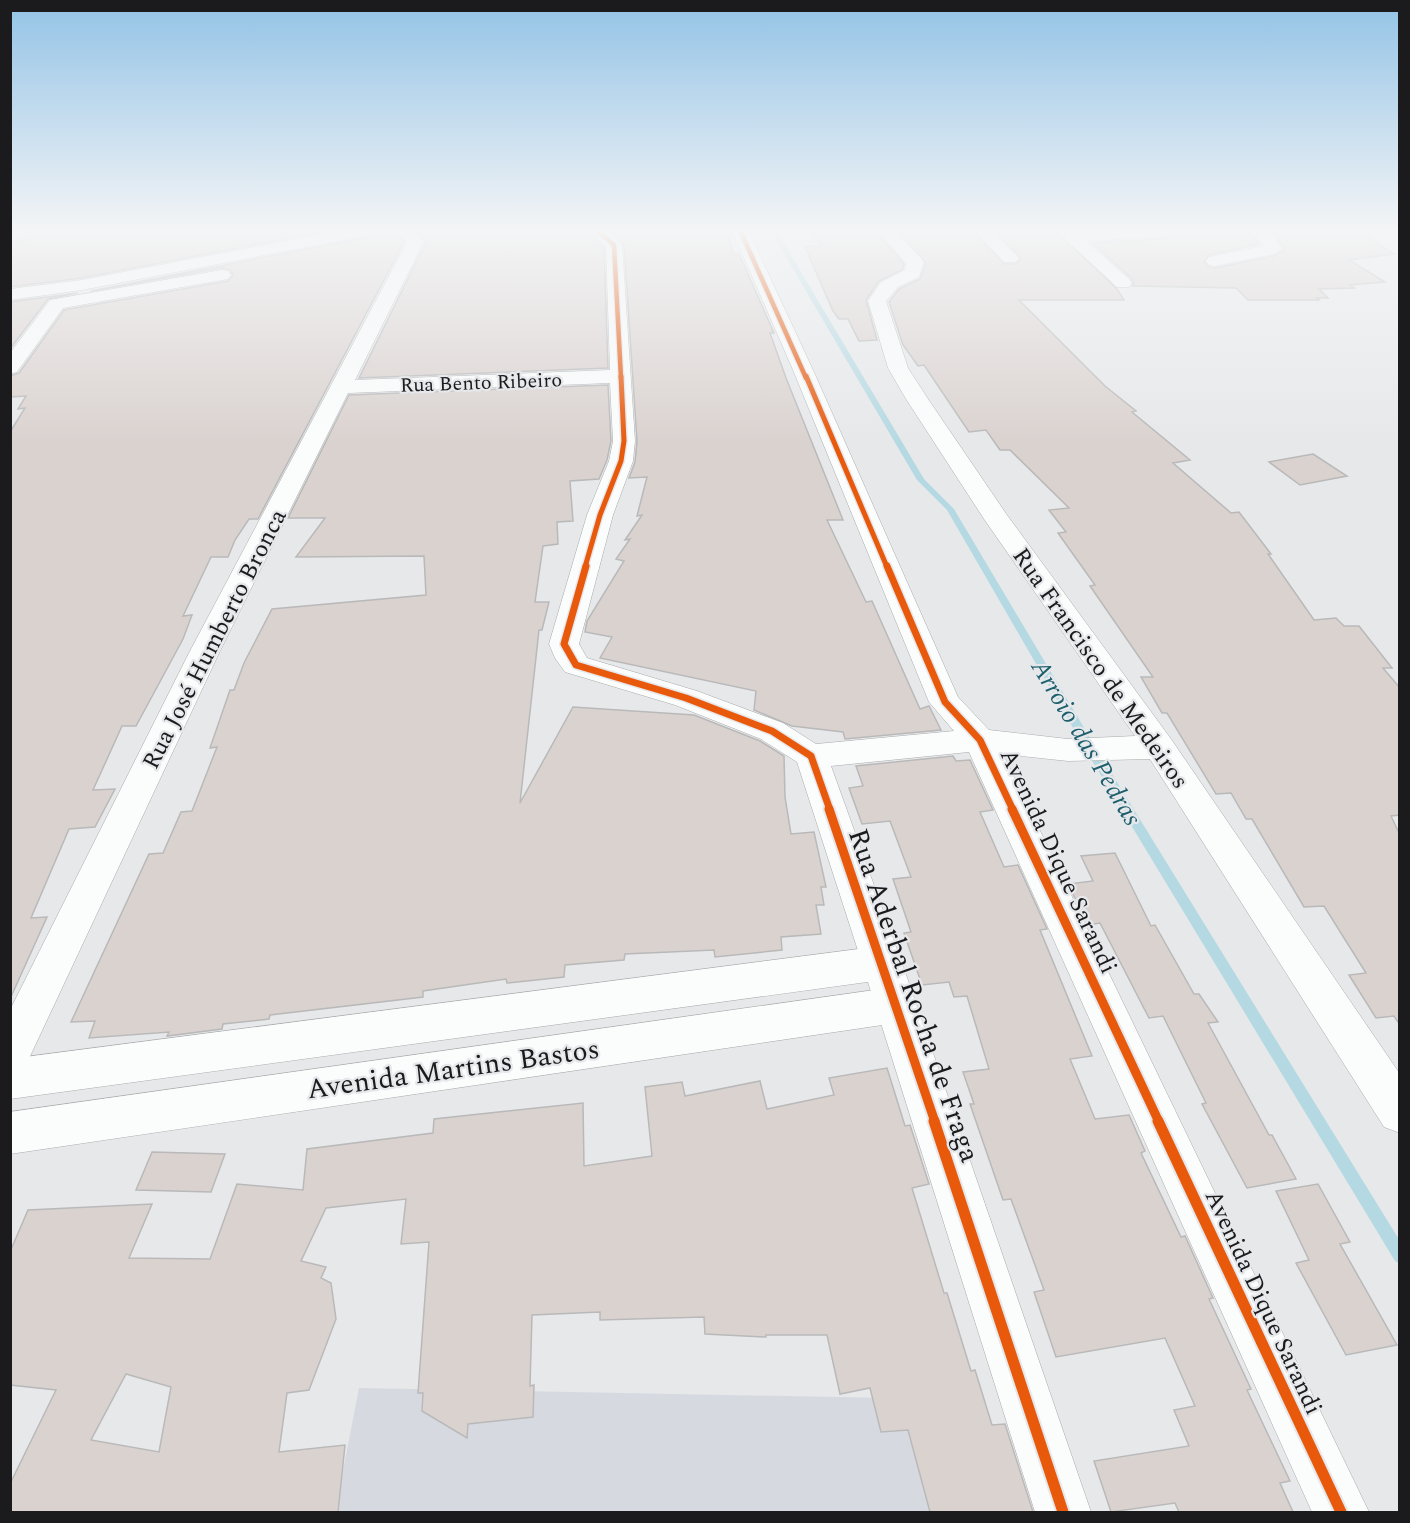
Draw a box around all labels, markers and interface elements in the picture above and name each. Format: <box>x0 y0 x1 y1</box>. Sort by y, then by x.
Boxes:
street label: Rua Bento Ribeiro <box>399 365 563 401</box>
street label: Rua José Humberto Bronca <box>134 503 296 776</box>
street label: Rua Francisco de Medeiros <box>1003 541 1197 797</box>
water label: Arroio das Pedras <box>1020 651 1152 834</box>
street label: Avenida Dique Sarandi <box>990 743 1126 980</box>
street label: Rua Aderbal Rocha de Fraga <box>836 823 991 1168</box>
street label: Avenida Martins Bastos <box>304 1028 602 1111</box>
street label: Avenida Dique Sarandi <box>1195 1184 1331 1421</box>

